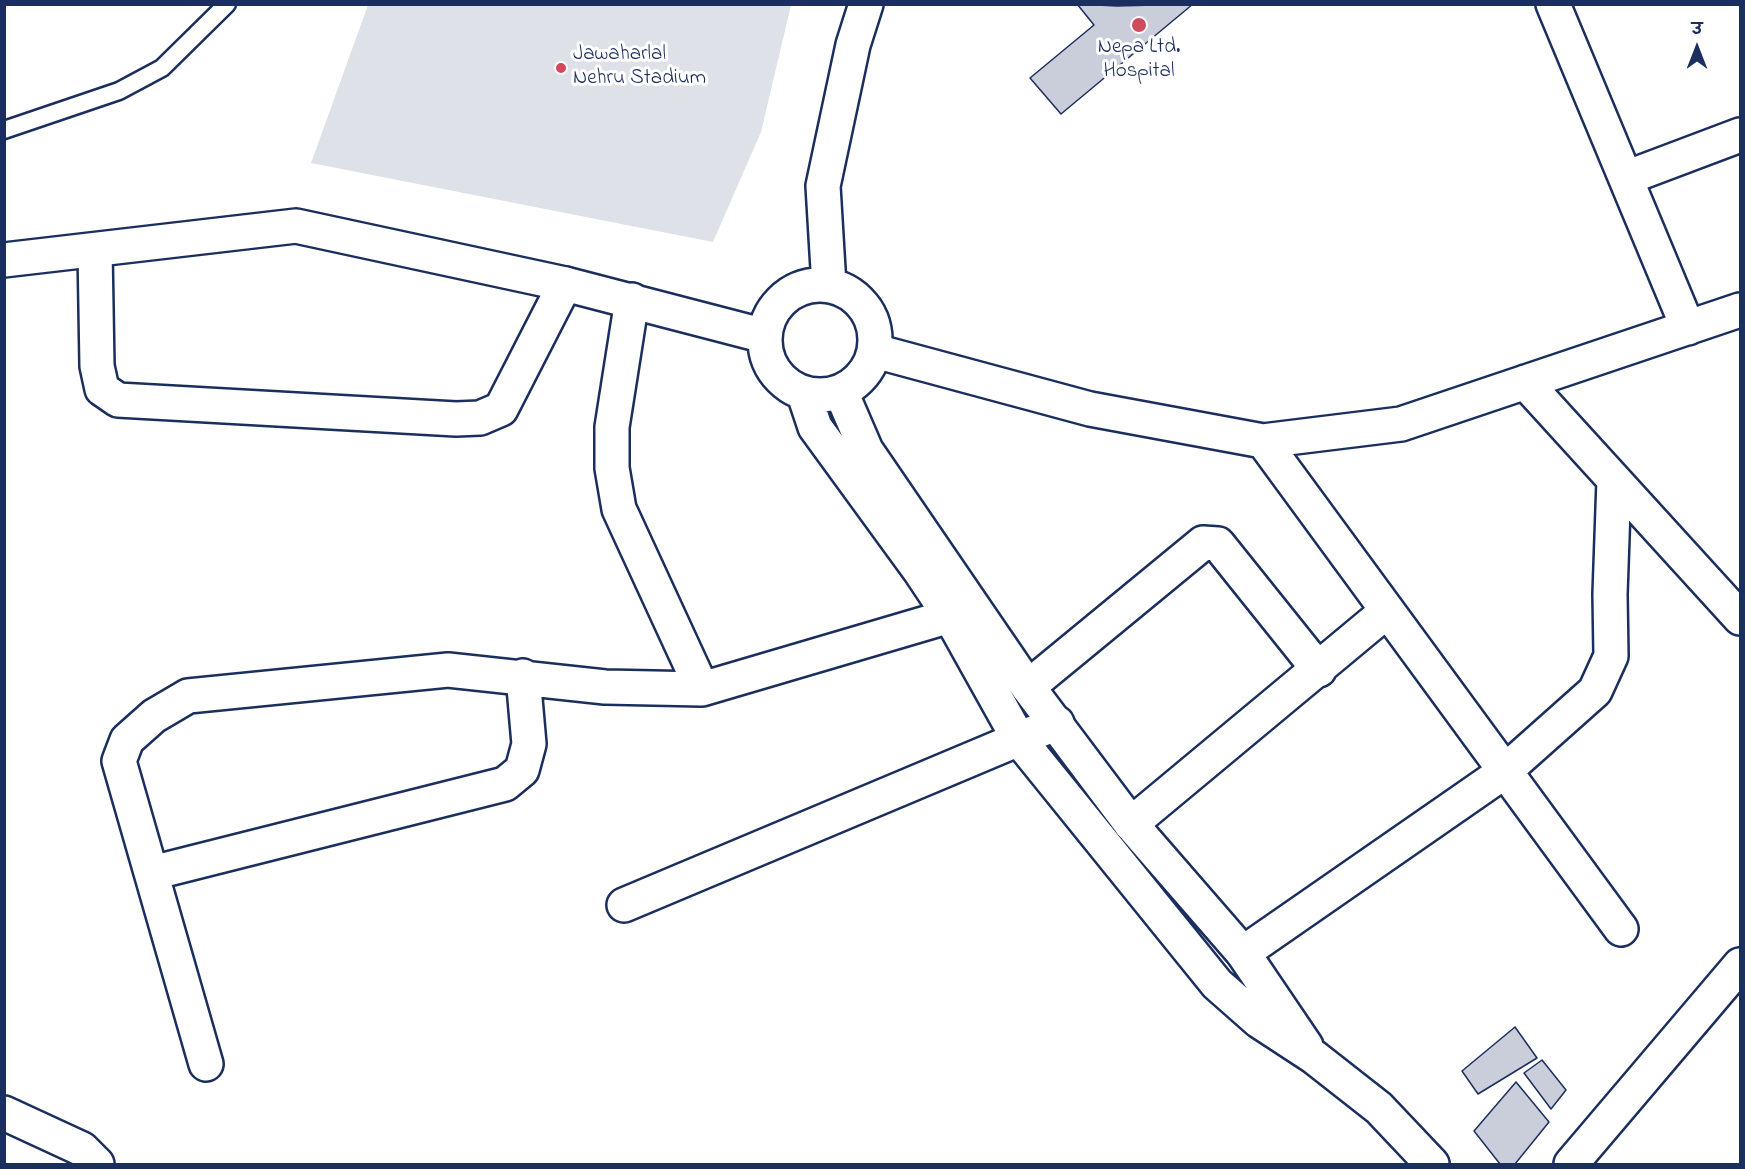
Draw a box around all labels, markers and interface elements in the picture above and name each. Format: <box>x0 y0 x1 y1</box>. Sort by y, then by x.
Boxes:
marker: Nepa Ltd. Hospital <box>1130 16 1148 34</box>
north arrow <box>1667 18 1727 78</box>
text: उ <box>1692 18 1702 42</box>
place label: Nepa Ltd. Hospital <box>1098 36 1180 86</box>
place label: Jawaharlal Nehru Stadium <box>573 43 706 93</box>
marker: Jawaharlal Nehru Stadium <box>554 61 568 75</box>

